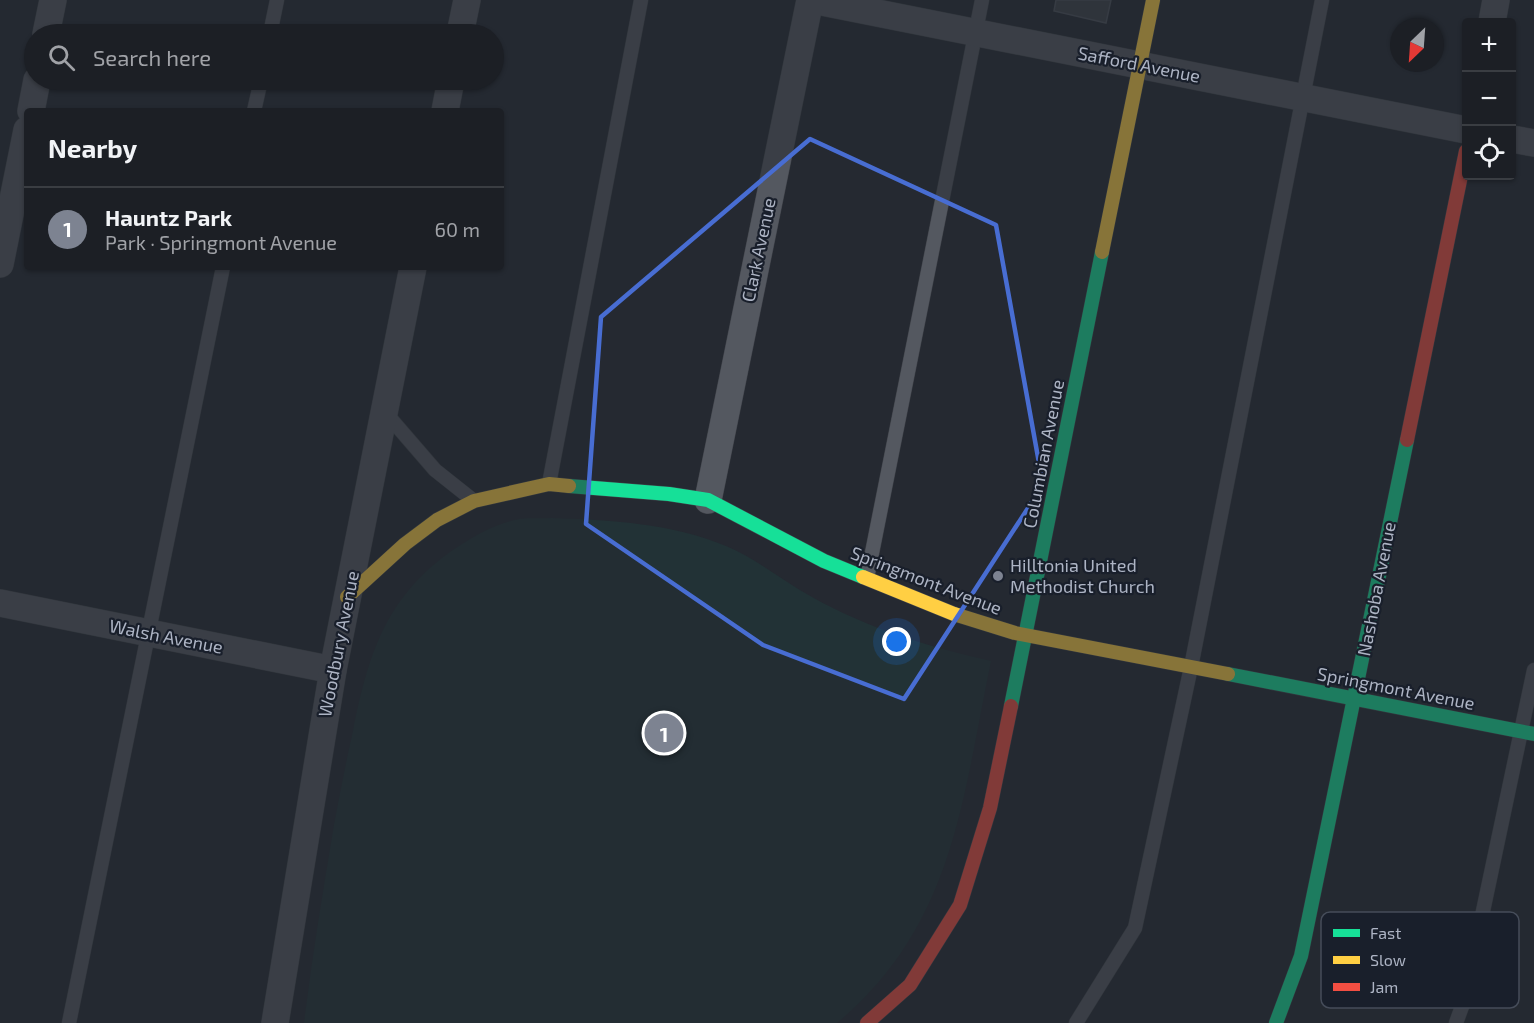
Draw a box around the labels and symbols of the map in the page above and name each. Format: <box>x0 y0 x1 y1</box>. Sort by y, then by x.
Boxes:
north arrow <box>1390 18 1444 72</box>
street label: Safford Avenue <box>1076 41 1202 87</box>
street label: Clark Avenue <box>736 196 780 304</box>
street label: Columbian Avenue <box>1018 378 1068 530</box>
street label: Nashoba Avenue <box>1352 520 1400 658</box>
street label: Springmont Avenue <box>848 541 1005 619</box>
place label: Hilltonia United Methodist Church <box>1010 554 1155 597</box>
street label: Woodbury Avenue <box>313 569 363 719</box>
marker: Hilltonia United Methodist Church <box>991 569 1005 583</box>
street label: Walsh Avenue <box>107 614 225 658</box>
your location <box>882 627 911 656</box>
street label: Springmont Avenue <box>1316 662 1477 714</box>
pin: 1 <box>644 710 684 756</box>
legend <box>1321 912 1519 1008</box>
text: Fast <box>1370 923 1401 942</box>
text: Slow <box>1370 950 1406 969</box>
text: Jam <box>1370 977 1398 996</box>

